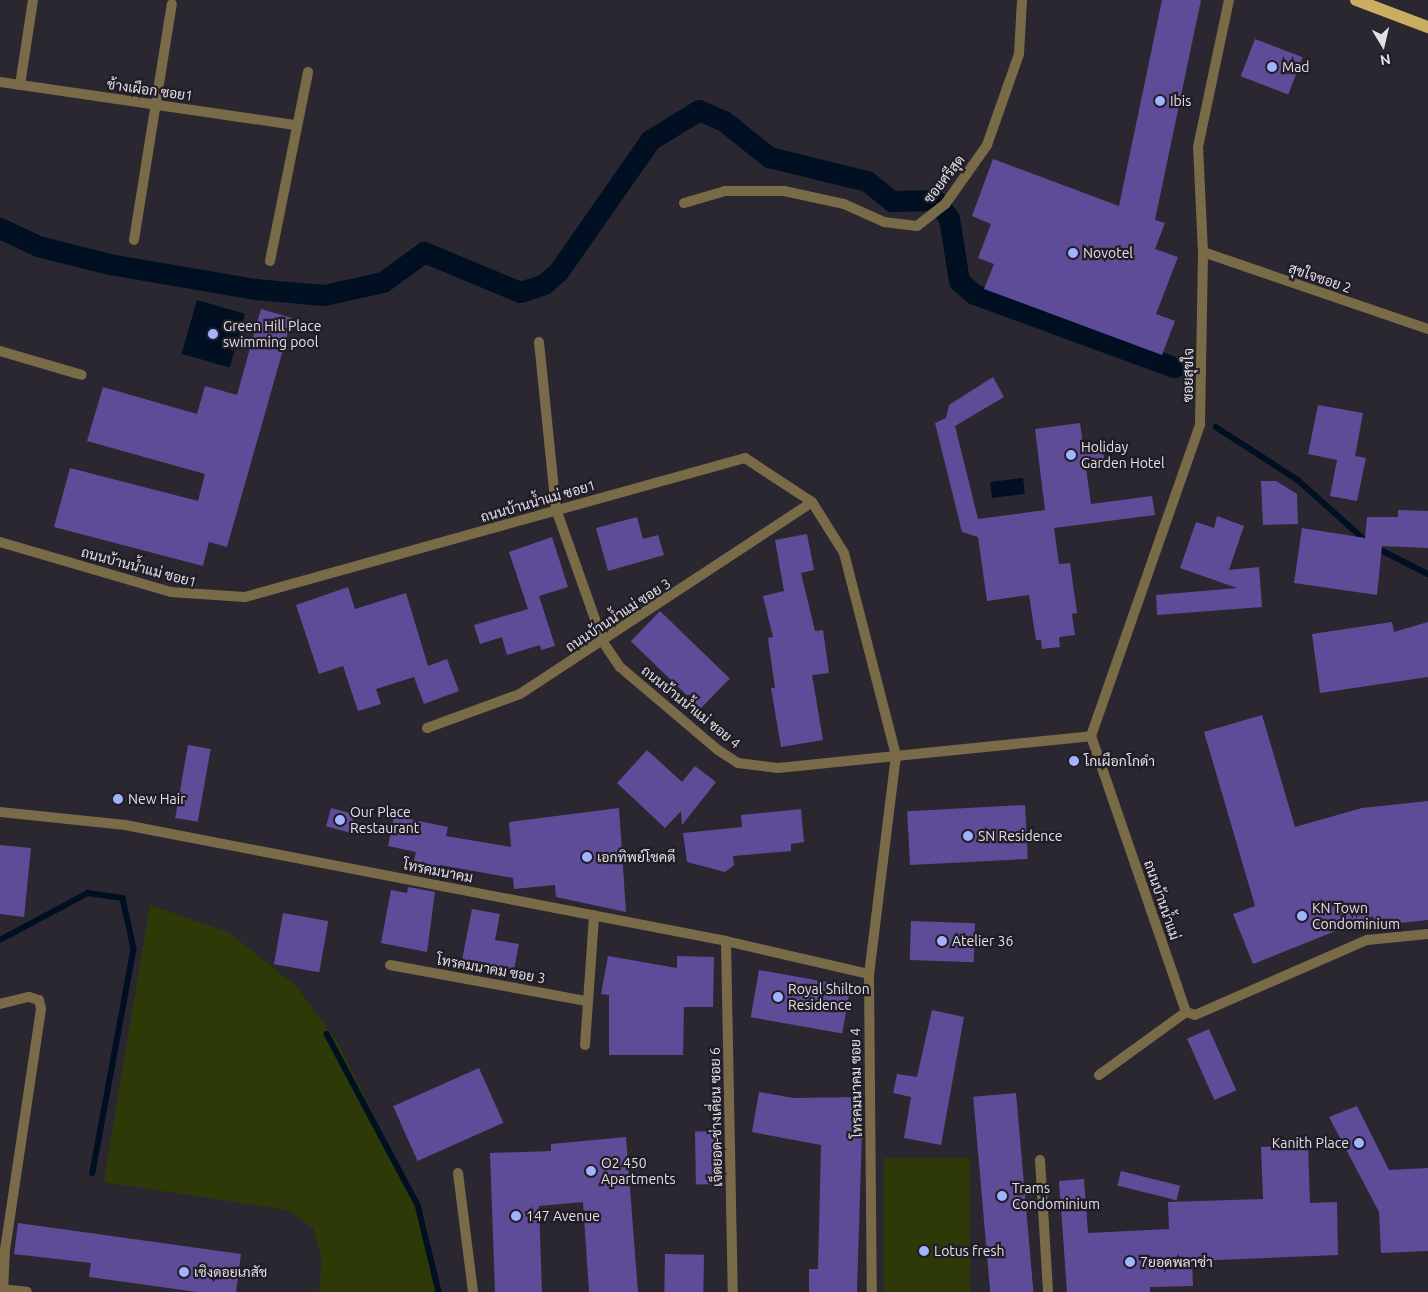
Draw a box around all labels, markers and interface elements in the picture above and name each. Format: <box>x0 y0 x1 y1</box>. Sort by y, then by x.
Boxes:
north arrow <box>1358 20 1408 70</box>
text: N <box>1379 51 1392 69</box>
place label: Mad <box>1282 59 1310 75</box>
marker: Mad <box>1266 61 1278 73</box>
street label: ช้างเผือก ซอย1 <box>106 76 194 104</box>
place label: Ibis <box>1170 93 1191 109</box>
marker: Ibis <box>1154 95 1166 107</box>
street label: ซอยศรีสุด <box>920 152 968 206</box>
place label: Novotel <box>1083 245 1133 261</box>
marker: Novotel <box>1067 247 1079 259</box>
street label: สุขใจซอย 2 <box>1286 259 1354 297</box>
place label: Green Hill Place swimming pool <box>223 318 321 351</box>
marker: Green Hill Place swimming pool <box>207 328 219 340</box>
street label: ซอยสุขใจ <box>1179 348 1197 402</box>
place label: Holiday Garden Hotel <box>1081 439 1165 472</box>
marker: Holiday Garden Hotel <box>1065 449 1077 461</box>
street label: ถนนบ้านน้ำแม่ ซอย1 <box>478 477 598 525</box>
street label: ถนนบ้านน้ำแม่ ซอย1 <box>79 543 199 591</box>
street label: ถนนบ้านน้ำแม่ ซอย 3 <box>562 575 674 655</box>
street label: ถนนบ้านน้ำแม่ ซอย 4 <box>638 662 744 752</box>
place label: โกเผือกโกดำ <box>1084 753 1155 769</box>
marker: โกเผือกโกดำ <box>1068 755 1080 767</box>
place label: New Hair <box>128 791 185 807</box>
marker: New Hair <box>112 793 124 805</box>
place label: Our Place Restaurant <box>350 804 419 836</box>
marker: Our Place Restaurant <box>334 814 346 826</box>
place label: SN Residence <box>978 828 1063 844</box>
marker: SN Residence <box>962 830 974 842</box>
place label: เอกทิพย์โชคดี <box>597 849 675 865</box>
marker: เอกทิพย์โชคดี <box>581 851 593 863</box>
street label: โทรคมนาคม <box>402 856 474 886</box>
street label: ถนนบ้านน้ำแม่ <box>1141 858 1183 942</box>
place label: KN Town Condominium <box>1312 900 1400 932</box>
marker: KN Town Condominium <box>1296 910 1308 922</box>
place label: Atelier 36 <box>952 933 1013 949</box>
marker: Atelier 36 <box>936 935 948 947</box>
street label: โทรคมนาคม ซอย 3 <box>435 951 547 987</box>
place label: Royal Shilton Residence <box>788 981 870 1014</box>
marker: Royal Shilton Residence <box>772 991 784 1003</box>
street label: โทรคมนาคม ซอย 4 <box>847 1028 865 1138</box>
street label: เจ็ดยอด-ช่างเคี่ยน ซอย 6 <box>706 1047 726 1187</box>
place label: Kanith Place <box>1272 1135 1349 1151</box>
marker: Kanith Place <box>1353 1137 1365 1149</box>
place label: O2 450 Apartments <box>601 1155 676 1188</box>
marker: O2 450 Apartments <box>585 1165 597 1177</box>
place label: Trams Condominium <box>1012 1180 1100 1212</box>
marker: Trams Condominium <box>996 1190 1008 1202</box>
place label: 147 Avenue <box>526 1208 600 1224</box>
marker: 147 Avenue <box>510 1210 522 1222</box>
place label: Lotus fresh <box>934 1243 1005 1259</box>
marker: Lotus fresh <box>918 1245 930 1257</box>
place label: 7ยอดพลาซ่า <box>1140 1254 1213 1270</box>
marker: 7ยอดพลาซ่า <box>1124 1256 1136 1268</box>
place label: เชิงดอยเภสัช <box>194 1264 267 1280</box>
marker: เชิงดอยเภสัช <box>178 1266 190 1278</box>

